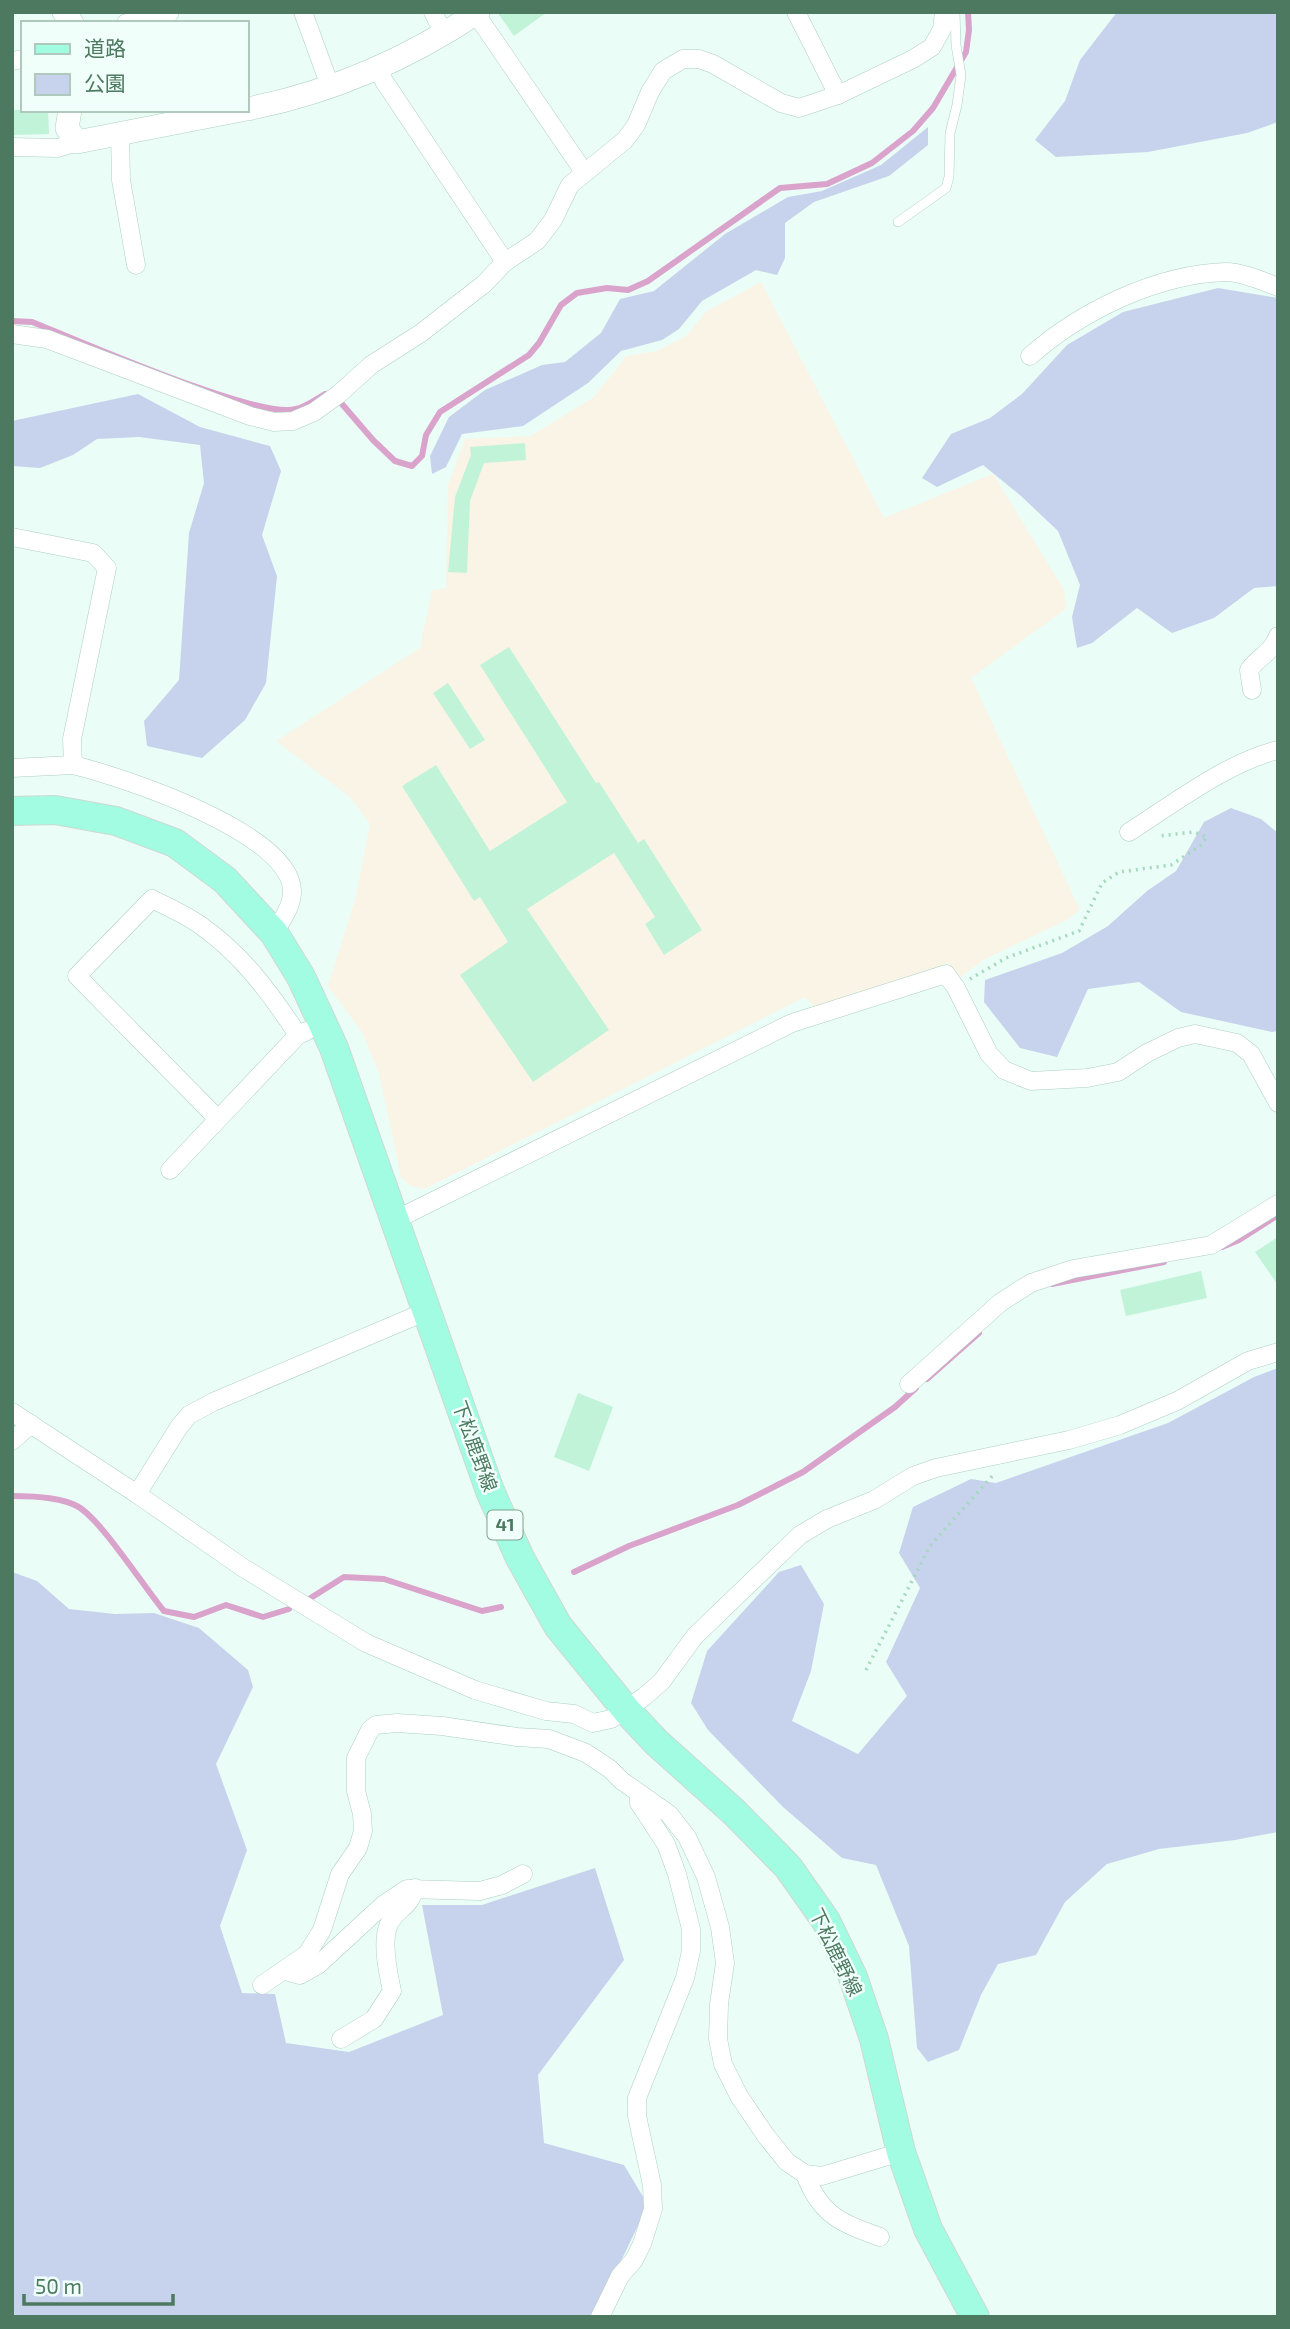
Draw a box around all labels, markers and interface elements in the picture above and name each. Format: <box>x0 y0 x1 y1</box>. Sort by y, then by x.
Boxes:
legend <box>21 21 248 112</box>
text: 道路 <box>84 35 126 60</box>
text: 公園 <box>84 70 126 95</box>
street label: 下松鹿野線 <box>448 1397 503 1494</box>
road number: 41 <box>488 1510 522 1540</box>
street label: 下松鹿野線 <box>805 1904 868 2000</box>
scale bar <box>24 2262 173 2306</box>
text: 50 m <box>35 2273 82 2298</box>

